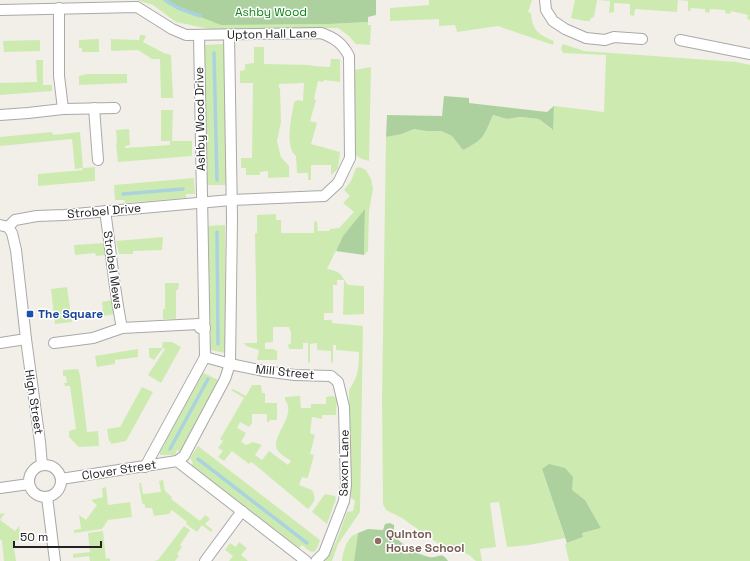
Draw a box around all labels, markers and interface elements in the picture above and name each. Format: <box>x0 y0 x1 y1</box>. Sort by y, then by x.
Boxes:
park label: Ashby Wood <box>235 4 307 20</box>
street label: Upton Hall Lane <box>227 25 317 43</box>
street label: Ashby Wood Drive <box>191 67 209 171</box>
street label: Strobel Drive <box>66 200 142 222</box>
street label: Strobel Mews <box>100 230 126 310</box>
place label: The Square <box>38 306 103 322</box>
marker: The Square <box>25 309 35 319</box>
street label: Mill Street <box>255 361 315 383</box>
street label: High Street <box>21 368 47 436</box>
street label: Saxon Lane <box>335 429 353 497</box>
street label: Clover Street <box>81 456 157 484</box>
scale bar <box>14 523 101 549</box>
place label: Quinton House School <box>386 526 464 556</box>
text: 50 m <box>20 529 48 545</box>
marker: Quinton House School <box>373 536 383 546</box>

